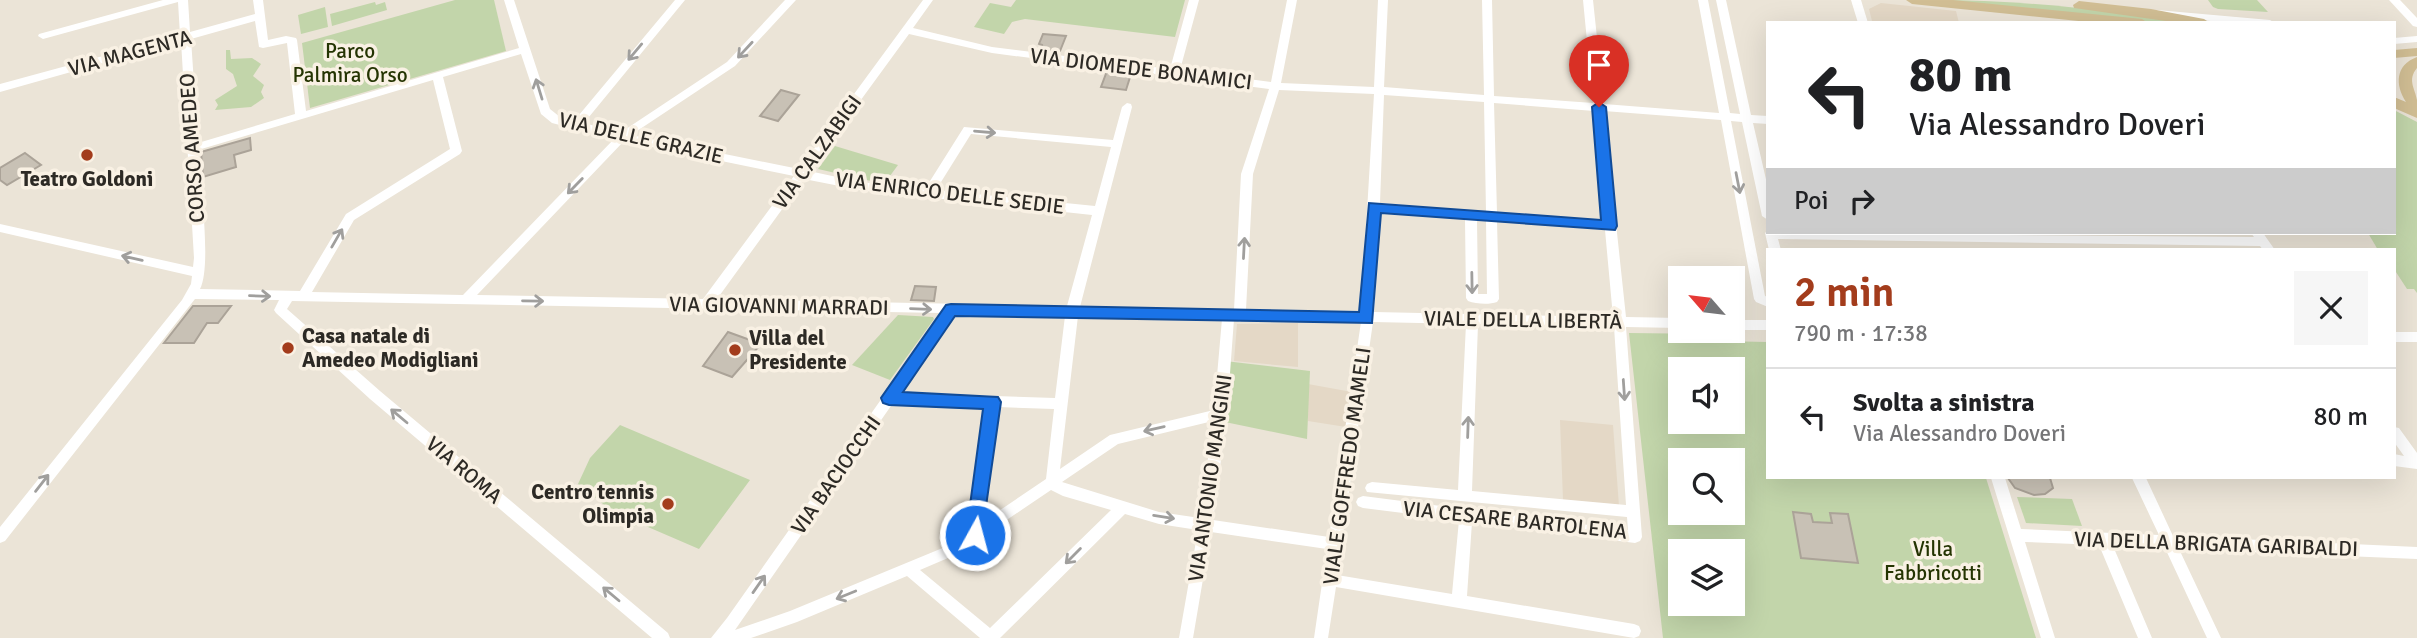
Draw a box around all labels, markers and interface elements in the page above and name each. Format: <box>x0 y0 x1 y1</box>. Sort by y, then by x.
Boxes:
street label: VIA MAGENTA <box>65 24 195 82</box>
pin <box>1569 35 1629 107</box>
park label: Parco Palmira Orso <box>292 38 408 88</box>
one-way arrow <box>736 41 753 58</box>
one-way arrow <box>628 42 643 60</box>
street label: VIA DIOMEDE BONAMICI <box>1028 42 1254 96</box>
text: 80 m <box>1909 45 2012 105</box>
icon: arrive <box>1580 46 1618 84</box>
icon: left <box>1794 49 1885 140</box>
street label: CORSO AMEDEO <box>174 72 210 224</box>
one-way arrow <box>531 79 544 101</box>
street label: VIA CALZABIGI <box>767 90 867 214</box>
text: Via Alessandro Doveri <box>1909 105 2205 144</box>
street label: VIA DELLE GRAZIE <box>556 106 726 170</box>
one-way arrow <box>973 126 996 139</box>
marker: Teatro Goldoni <box>79 147 95 163</box>
place label: Teatro Goldoni <box>21 166 153 192</box>
street label: VIA ENRICO DELLE SEDIE <box>834 166 1066 220</box>
one-way arrow <box>1732 171 1745 194</box>
one-way arrow <box>566 177 583 194</box>
icon: right <box>1843 182 1881 220</box>
text: Poi <box>1794 185 1829 217</box>
one-way arrow <box>331 228 345 248</box>
one-way arrow <box>1237 237 1250 260</box>
one-way arrow <box>121 251 144 264</box>
north arrow <box>1668 266 1745 343</box>
map controls <box>1668 266 1745 616</box>
text: 2 min <box>1794 267 1895 318</box>
one-way arrow <box>1465 271 1479 294</box>
button: close <box>2294 271 2368 345</box>
one-way arrow <box>249 289 272 302</box>
street label: VIA GIOVANNI MARRADI <box>669 291 889 321</box>
one-way arrow <box>521 294 544 308</box>
one-way arrow <box>910 302 933 316</box>
street label: VIALE DELLA LIBERTÀ <box>1424 305 1623 335</box>
text: 790 m · 17:38 <box>1794 319 1928 348</box>
place label: Casa natale di Amedeo Modigliani <box>302 323 478 373</box>
place label: Villa del Presidente <box>749 325 847 375</box>
marker: Casa natale di Amedeo Modigliani <box>280 340 296 356</box>
marker: Villa del Presidente <box>727 342 743 358</box>
street label: VIALE GOFFREDO MAMELI <box>1317 346 1377 586</box>
button: sound <box>1668 357 1745 434</box>
street label: VIA ANTONIO MANGINI <box>1183 373 1237 583</box>
one-way arrow <box>1618 379 1631 402</box>
text: Svolta a sinistra <box>1853 387 2035 419</box>
icon: left <box>1794 398 1832 436</box>
text: 80 m <box>2313 401 2368 433</box>
one-way arrow <box>391 408 409 424</box>
street label: VIA BACIOCCHI <box>785 411 887 539</box>
one-way arrow <box>1461 415 1474 438</box>
text: Via Alessandro Doveri <box>1853 419 2066 448</box>
one-way arrow <box>1143 422 1166 436</box>
street label: VIA ROMA <box>421 431 508 509</box>
button: search <box>1668 448 1745 525</box>
one-way arrow <box>35 474 50 493</box>
place label: Centro tennis Olimpia <box>531 479 654 529</box>
street label: VIA CESARE BARTOLENA <box>1402 495 1628 545</box>
marker: Centro tennis Olimpia <box>660 496 676 512</box>
position arrow <box>938 498 1012 572</box>
one-way arrow <box>1152 511 1175 524</box>
street label: VIA DELLA BRIGATA GARIBALDI <box>2073 526 2359 562</box>
park label: Villa Fabbricotti <box>1884 536 1982 586</box>
button: layers <box>1668 539 1745 616</box>
one-way arrow <box>1065 547 1082 564</box>
one-way arrow <box>752 575 766 594</box>
one-way arrow <box>602 586 620 602</box>
one-way arrow <box>836 589 858 602</box>

